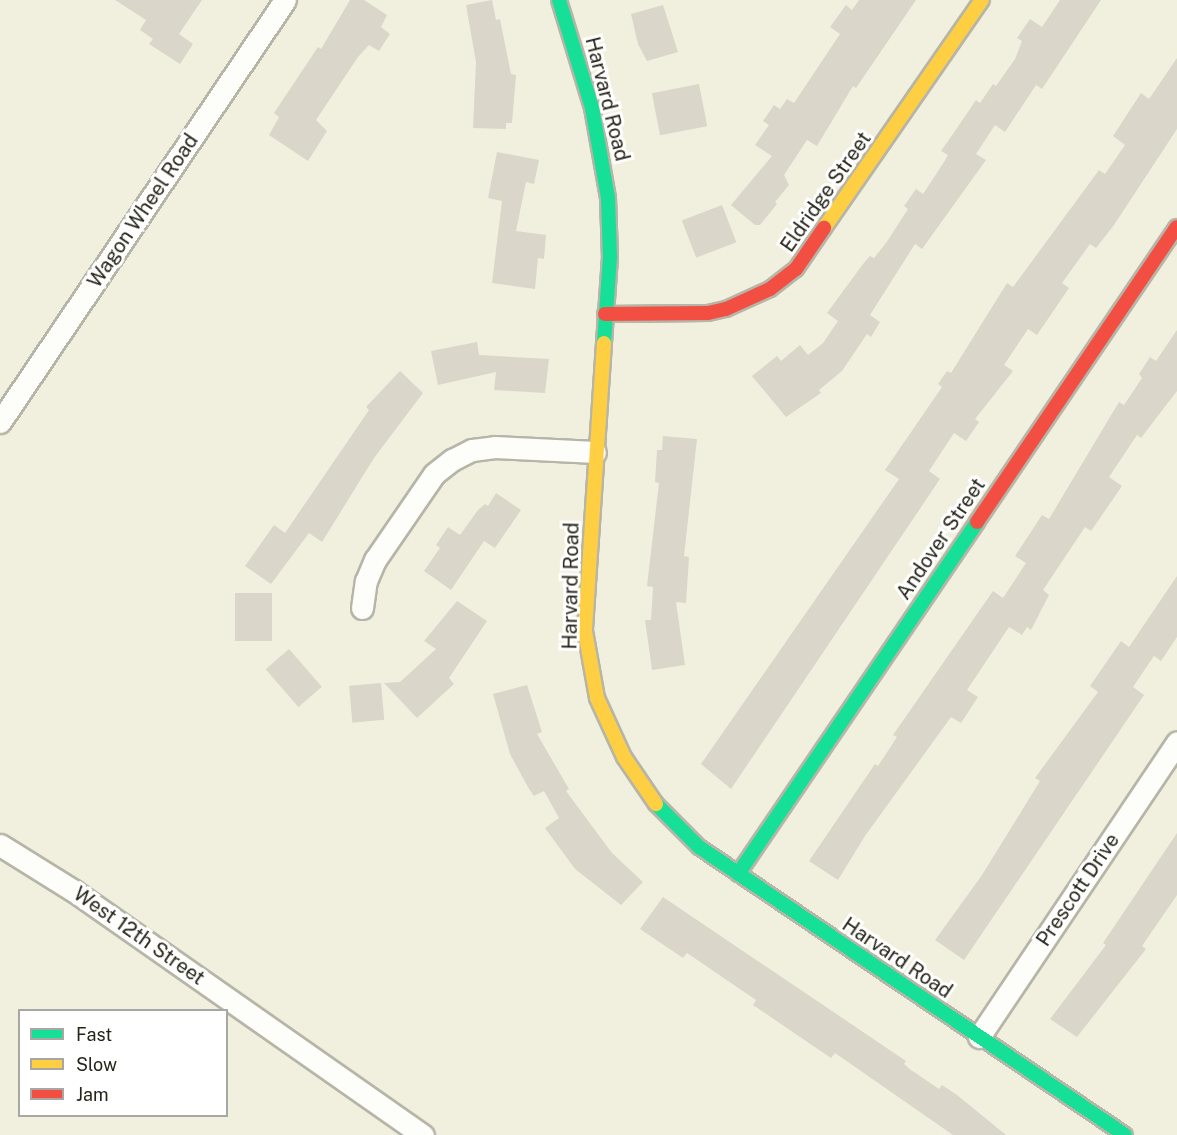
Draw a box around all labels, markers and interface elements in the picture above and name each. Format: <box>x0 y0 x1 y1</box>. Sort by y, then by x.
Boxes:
street label: Harvard Road <box>580 34 634 164</box>
street label: Eldridge Street <box>776 127 876 257</box>
street label: Wagon Wheel Road <box>83 129 203 293</box>
street label: Andover Street <box>892 474 990 604</box>
street label: Harvard Road <box>558 522 584 650</box>
street label: Prescott Drive <box>1032 829 1124 951</box>
street label: West 12th Street <box>69 882 209 990</box>
street label: Harvard Road <box>838 913 956 1003</box>
legend <box>18 1009 228 1117</box>
text: Fast <box>76 1024 112 1045</box>
text: Slow <box>76 1054 117 1075</box>
text: Jam <box>76 1084 109 1105</box>

